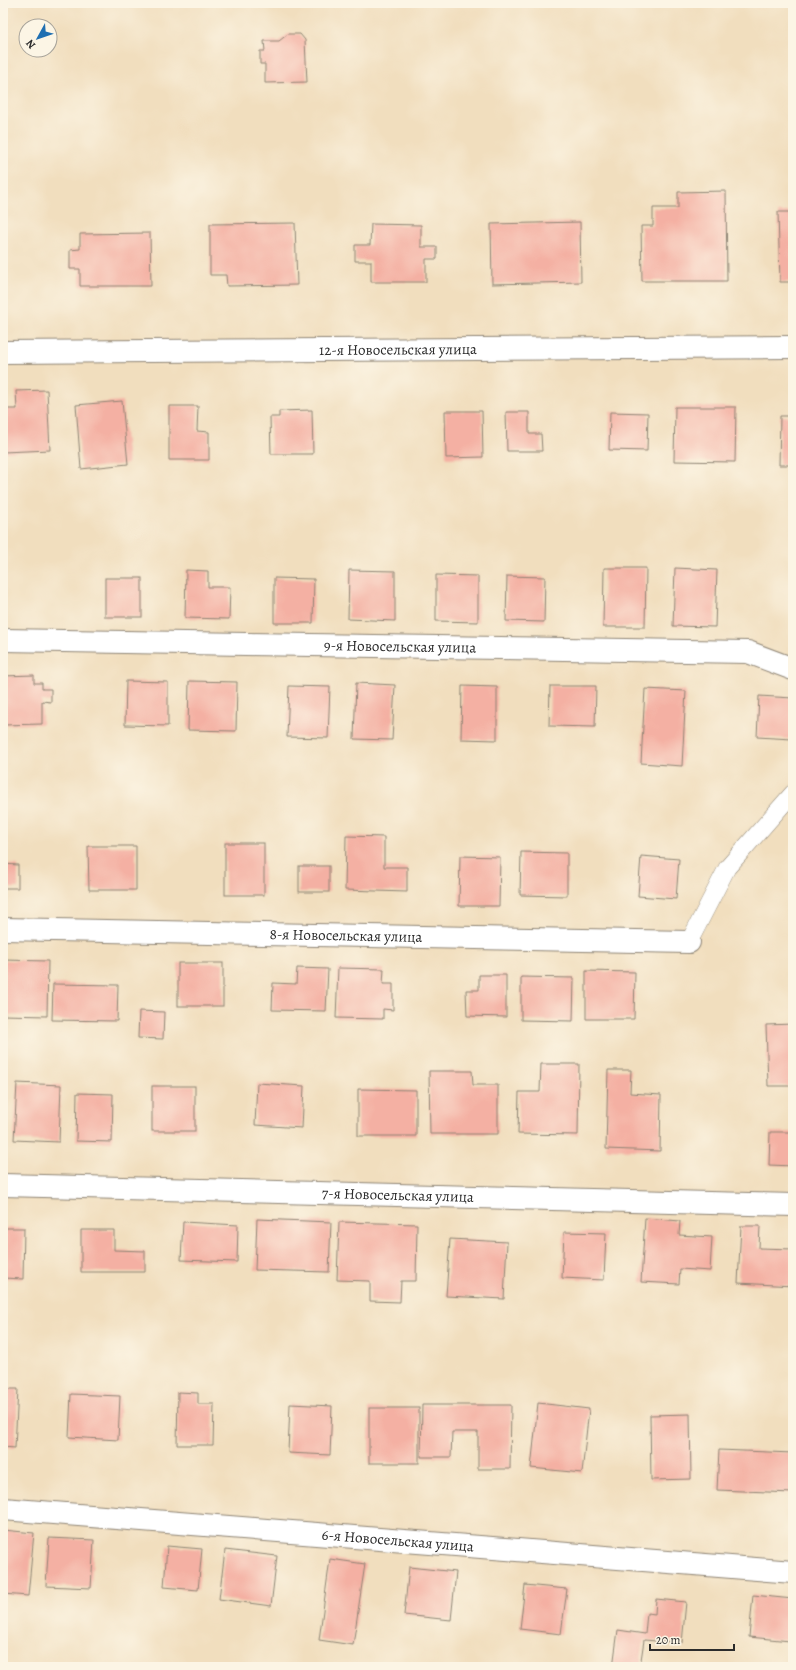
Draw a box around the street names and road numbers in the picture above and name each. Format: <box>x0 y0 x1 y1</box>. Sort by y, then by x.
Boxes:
street label: 12-я Новосельская улица <box>319 339 477 360</box>
street label: 9-я Новосельская улица <box>324 635 476 658</box>
street label: 8-я Новосельская улица <box>269 924 423 947</box>
street label: 7-я Новосельская улица <box>322 1183 474 1207</box>
street label: 6-я Новосельская улица <box>321 1524 475 1557</box>

